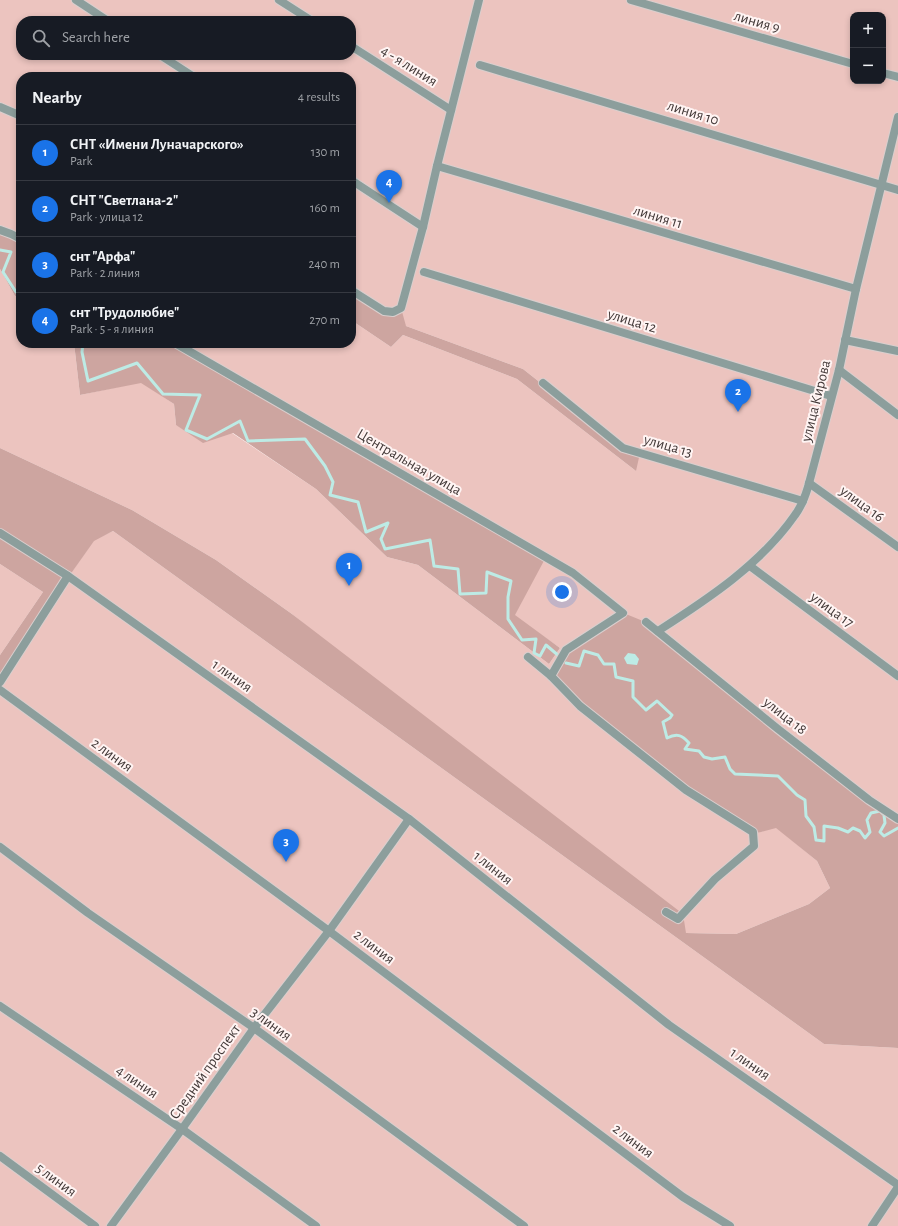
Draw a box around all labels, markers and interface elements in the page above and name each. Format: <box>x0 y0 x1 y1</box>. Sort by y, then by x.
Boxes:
street label: линия 9 <box>732 8 782 36</box>
map controls <box>850 12 886 84</box>
button: + <box>850 12 886 48</box>
search box <box>16 16 356 60</box>
icon: search <box>30 27 52 49</box>
text: Search here <box>62 30 130 45</box>
street label: 4 - я линия <box>378 43 440 89</box>
button: − <box>850 48 886 84</box>
text: Nearby <box>32 89 82 106</box>
text: 4 results <box>298 91 340 104</box>
street label: линия 10 <box>666 98 721 128</box>
text: СНТ «Имени Луначарского» <box>70 137 244 152</box>
text: 1 <box>43 146 47 159</box>
text: 130 m <box>311 146 340 159</box>
text: Park <box>70 155 92 168</box>
pin: 4 <box>376 170 402 203</box>
text: СНТ "Светлана-2" <box>70 193 178 208</box>
text: 2 <box>42 202 48 215</box>
text: 160 m <box>310 202 340 215</box>
street label: линия 11 <box>632 203 684 231</box>
text: Park · улица 12 <box>70 211 143 224</box>
text: снт "Арфа" <box>70 249 135 264</box>
text: 3 <box>42 258 48 271</box>
text: 240 m <box>308 258 340 271</box>
text: Park · 2 линия <box>70 267 140 280</box>
text: снт "Трудолюбие" <box>70 305 179 320</box>
street label: улица 12 <box>605 306 658 336</box>
text: 4 <box>42 314 48 327</box>
text: 270 m <box>309 314 340 327</box>
text: Park · 5 - я линия <box>70 323 154 336</box>
street label: улица Кирова <box>798 359 833 444</box>
pin: 2 <box>725 379 751 412</box>
street label: Центральная улица <box>354 426 464 498</box>
street label: улица 13 <box>641 432 694 460</box>
street label: улица 16 <box>836 483 887 525</box>
pin: 1 <box>336 553 362 586</box>
your location <box>552 582 572 602</box>
street label: улица 17 <box>807 589 856 631</box>
street label: 1 линия <box>209 657 255 695</box>
street label: улица 18 <box>760 694 810 737</box>
street label: 2 линия <box>89 735 135 775</box>
pin: 3 <box>273 829 299 862</box>
street label: 1 линия <box>471 848 515 888</box>
street label: 2 линия <box>351 927 397 967</box>
street label: 3 линия <box>248 1004 294 1044</box>
street label: Средний проспект <box>167 1021 244 1122</box>
street label: 1 линия <box>727 1045 773 1083</box>
street label: 4 линия <box>113 1063 161 1101</box>
street label: 2 линия <box>610 1121 656 1161</box>
street label: 5 линия <box>33 1160 79 1200</box>

